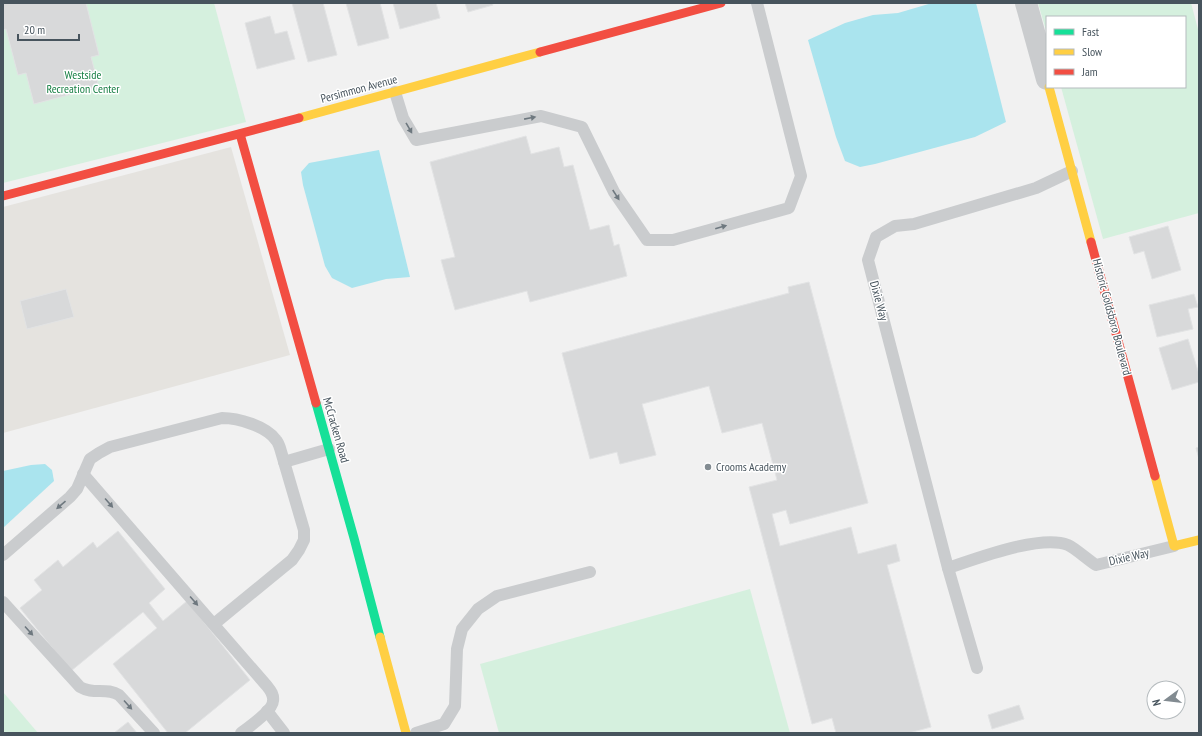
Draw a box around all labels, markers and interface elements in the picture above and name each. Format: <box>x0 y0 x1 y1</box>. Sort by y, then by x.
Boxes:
scale bar <box>18 16 79 42</box>
legend <box>1046 16 1186 88</box>
text: 20 m <box>24 22 45 37</box>
text: Fast <box>1082 24 1100 39</box>
text: Slow <box>1082 44 1103 59</box>
text: Jam <box>1081 64 1098 79</box>
park label: Westside Recreation Center <box>46 67 120 96</box>
street label: Persimmon Avenue <box>319 71 399 106</box>
one-way arrow <box>524 115 536 121</box>
one-way arrow <box>405 122 412 134</box>
one-way arrow <box>612 190 620 200</box>
one-way arrow <box>715 224 727 230</box>
street label: Historic Goldsboro Boulevard <box>1090 257 1135 377</box>
street label: Dixie Way <box>867 279 892 323</box>
street label: McCracken Road <box>320 395 353 464</box>
place label: Crooms Academy <box>716 459 787 474</box>
marker: Crooms Academy <box>703 462 713 472</box>
one-way arrow <box>104 498 113 508</box>
one-way arrow <box>56 500 66 509</box>
street label: Dixie Way <box>1107 545 1151 568</box>
one-way arrow <box>189 596 199 606</box>
one-way arrow <box>24 626 34 636</box>
north arrow <box>1146 680 1186 720</box>
text: N <box>1149 698 1164 707</box>
one-way arrow <box>123 700 132 710</box>

